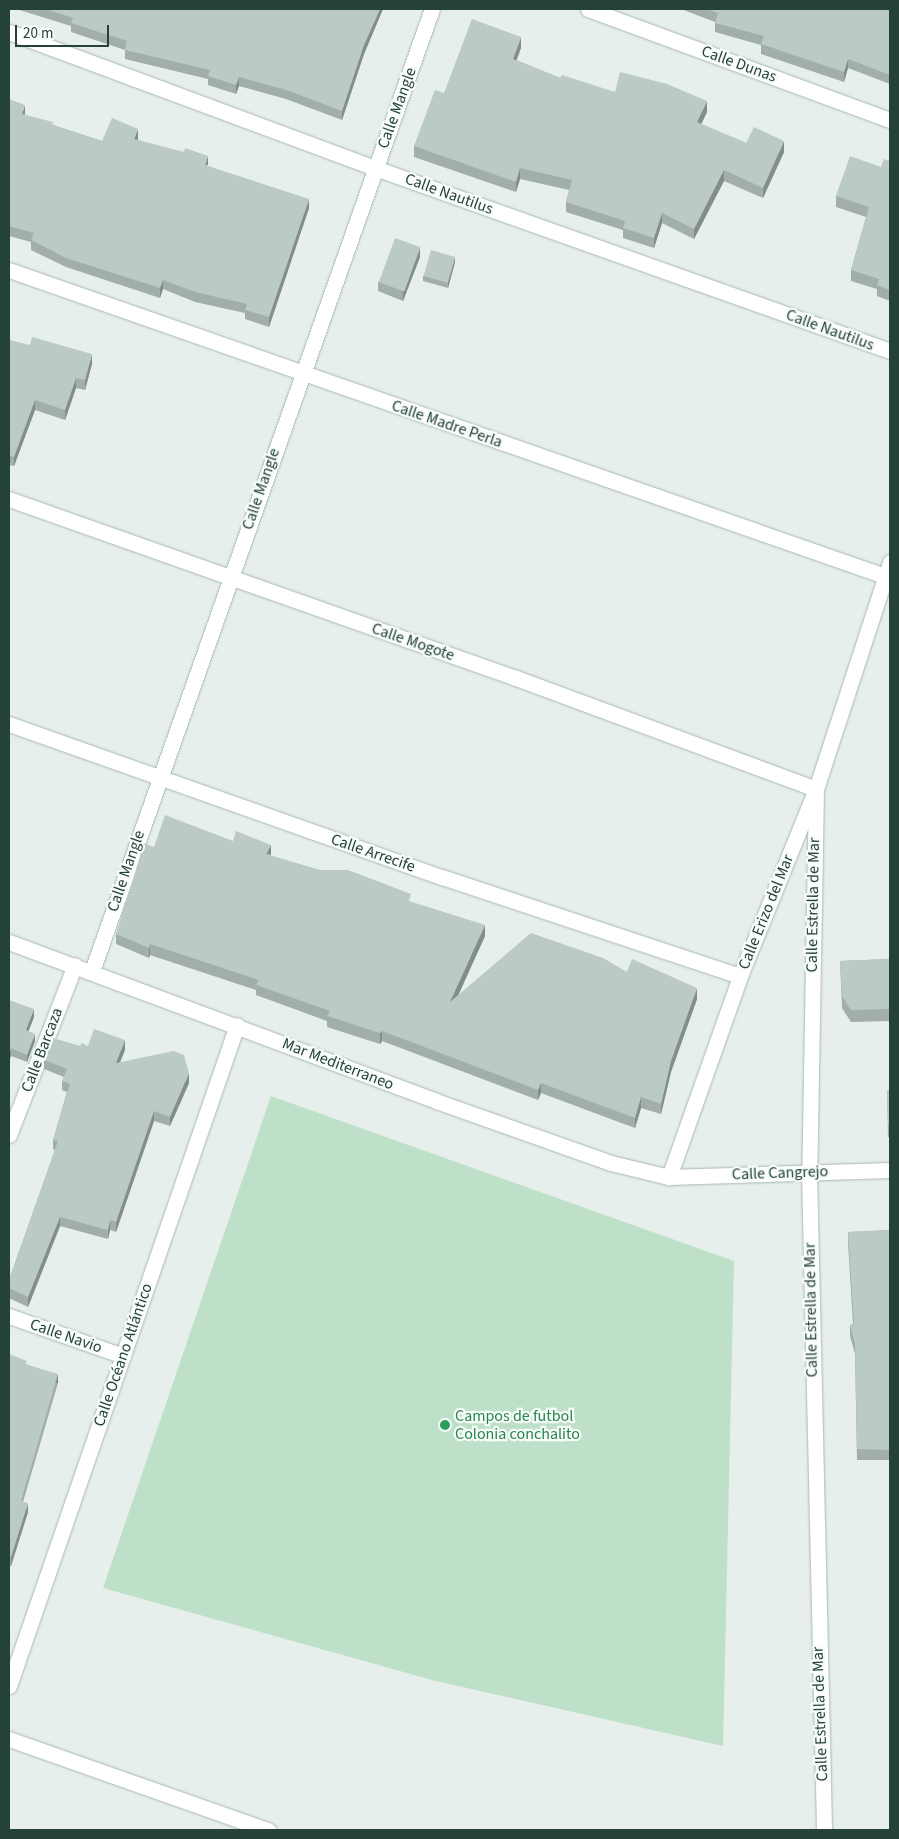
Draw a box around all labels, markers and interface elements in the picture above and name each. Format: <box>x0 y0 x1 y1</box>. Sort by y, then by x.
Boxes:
scale bar <box>18 15 111 47</box>
text: 20 m <box>23 23 53 44</box>
street label: Calle Dunas <box>699 42 779 86</box>
street label: Calle Mangle <box>373 65 421 151</box>
street label: Calle Nautilus <box>402 169 496 219</box>
street label: Calle Nautilus <box>783 305 877 355</box>
street label: Calle Madre Perla <box>389 396 505 452</box>
street label: Calle Mangle <box>238 446 284 532</box>
street label: Calle Mogote <box>369 619 457 665</box>
street label: Calle Mangle <box>103 828 149 914</box>
street label: Calle Arrecife <box>328 830 418 876</box>
street label: Calle Estrella de Mar <box>802 837 824 973</box>
street label: Calle Erizo del Mar <box>734 852 798 972</box>
street label: Calle Barcaza <box>17 1005 67 1095</box>
street label: Mar Mediterraneo <box>279 1034 397 1094</box>
street label: Calle Cangrejo <box>731 1162 829 1184</box>
street label: Calle Estrella de Mar <box>800 1242 822 1378</box>
street label: Calle Océano Atlántico <box>89 1281 157 1429</box>
street label: Calle Navio <box>27 1315 105 1357</box>
place label: Campos de futbol Colonia conchalito <box>455 1406 580 1444</box>
marker: Campos de futbol Colonia conchalito <box>439 1419 451 1431</box>
street label: Calle Estrella de Mar <box>808 1646 832 1782</box>

